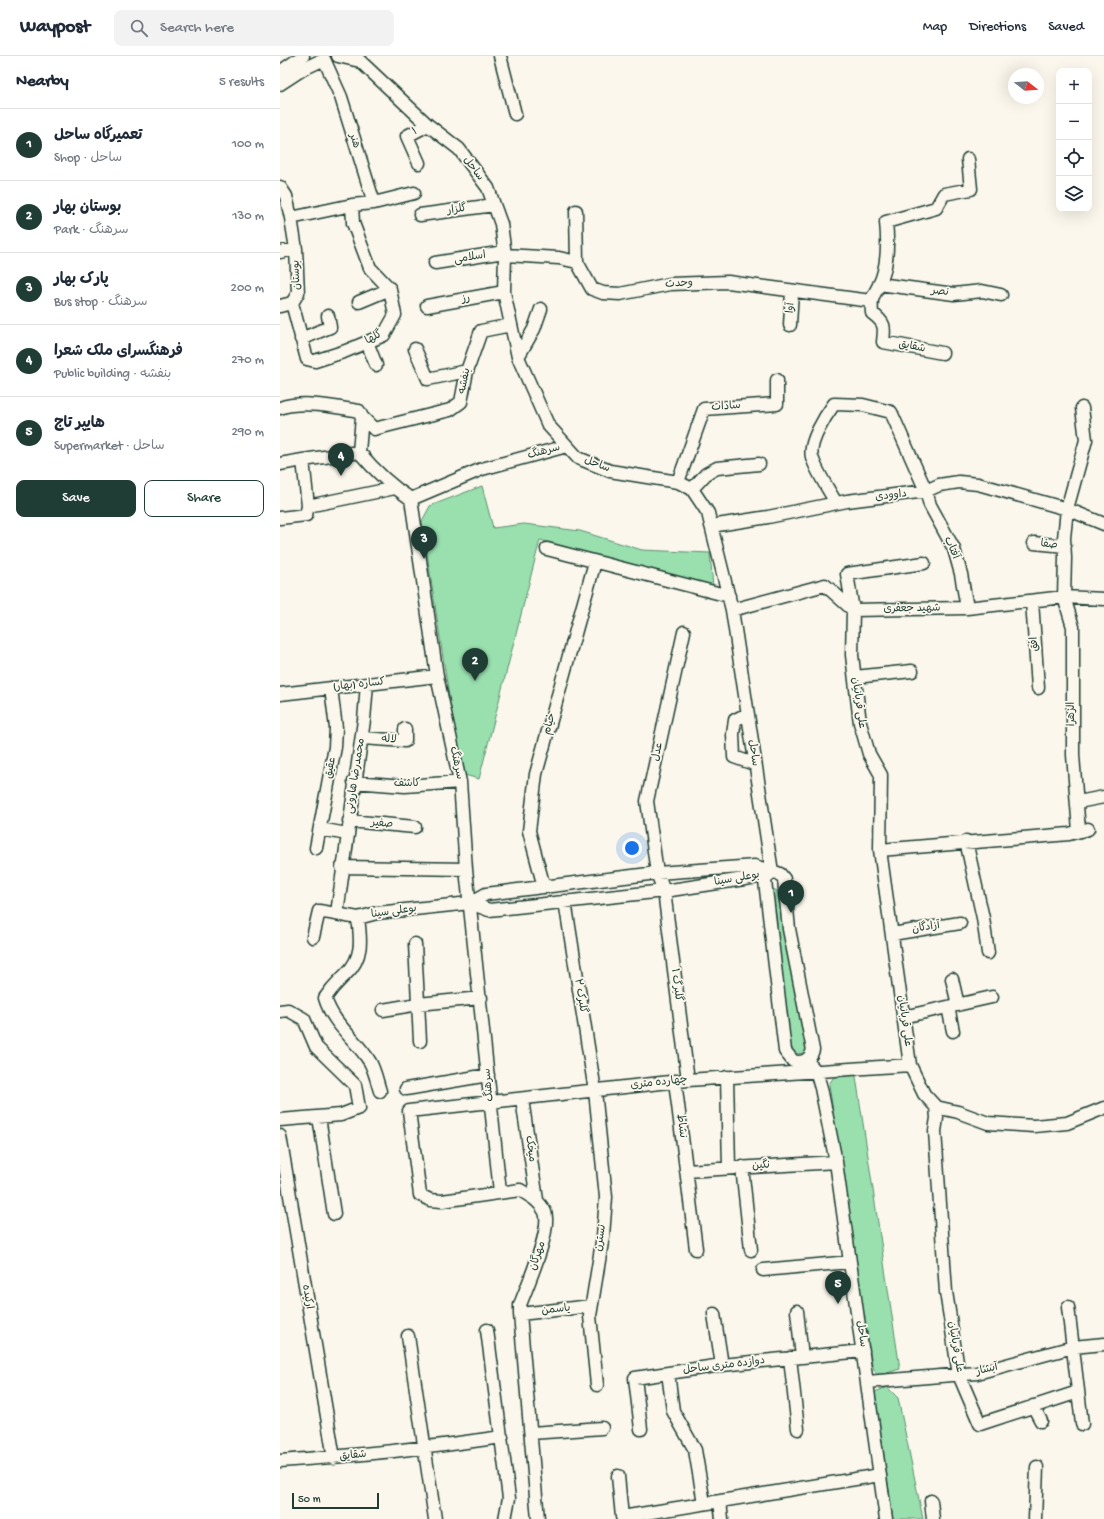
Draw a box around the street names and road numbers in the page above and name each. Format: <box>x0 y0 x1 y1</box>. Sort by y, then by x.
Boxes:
street label: ۱ <box>410 126 420 138</box>
street label: هنر <box>346 131 362 150</box>
street label: ساحل <box>460 154 487 183</box>
street label: گلزار <box>445 201 468 217</box>
street label: اسلامی <box>453 249 487 266</box>
street label: بوستان <box>289 260 304 290</box>
street label: وحدت <box>665 277 693 291</box>
street label: نصر <box>930 285 949 299</box>
street label: رز <box>460 292 471 306</box>
street label: آوا <box>783 301 797 314</box>
street label: گلها <box>362 327 385 347</box>
street label: شقایق <box>898 338 927 355</box>
street label: بنفشه <box>455 367 474 395</box>
street label: سادات <box>711 399 741 414</box>
street label: سرهنگ <box>526 440 562 462</box>
street label: ساحل <box>582 454 612 475</box>
street label: داوودی <box>874 487 908 504</box>
street label: آفتاب <box>941 534 964 562</box>
street label: صفا <box>1040 537 1058 552</box>
street label: شهید جعفری <box>883 602 941 615</box>
street label: افق <box>1027 636 1042 652</box>
street label: کساره (بهار) <box>332 675 386 694</box>
street label: علی قربانیان <box>848 676 869 730</box>
street label: الزهرا <box>1065 702 1078 726</box>
street label: خیام <box>540 712 560 736</box>
street label: لاله <box>381 733 397 746</box>
street label: محمدرضا هارونی <box>343 737 368 815</box>
street label: ساحل <box>745 739 762 767</box>
street label: عدل <box>649 741 666 763</box>
street label: سرهنگ <box>447 745 467 781</box>
street label: عقیق <box>323 756 339 780</box>
street label: کاشف <box>394 777 420 790</box>
street label: صفیر <box>369 816 394 831</box>
street label: بوعلی سینا <box>713 868 761 889</box>
street label: بوعلی سینا <box>370 902 418 921</box>
street label: آزادگان <box>911 918 942 936</box>
street label: گلبرگ ۱ <box>668 968 686 1002</box>
street label: گلبرک ۲ <box>571 977 591 1015</box>
street label: علی قربانیان <box>894 994 915 1048</box>
street label: سرهنگ <box>479 1068 497 1102</box>
street label: چهارده متری <box>630 1073 688 1092</box>
street label: نشاط <box>674 1113 689 1139</box>
street label: میخک <box>522 1135 539 1163</box>
street label: نگین <box>752 1158 770 1172</box>
street label: نسترن <box>593 1224 609 1252</box>
street label: مهرگان <box>526 1239 549 1272</box>
street label: ارکیده <box>299 1284 316 1310</box>
street label: یاسمن <box>541 1302 571 1317</box>
street label: ساحل <box>853 1320 870 1348</box>
street label: علی قربانیان <box>945 1320 966 1374</box>
street label: دوازده متری ساحل <box>682 1354 766 1377</box>
street label: آبشار <box>973 1359 1000 1379</box>
street label: شقایق <box>339 1448 367 1463</box>

